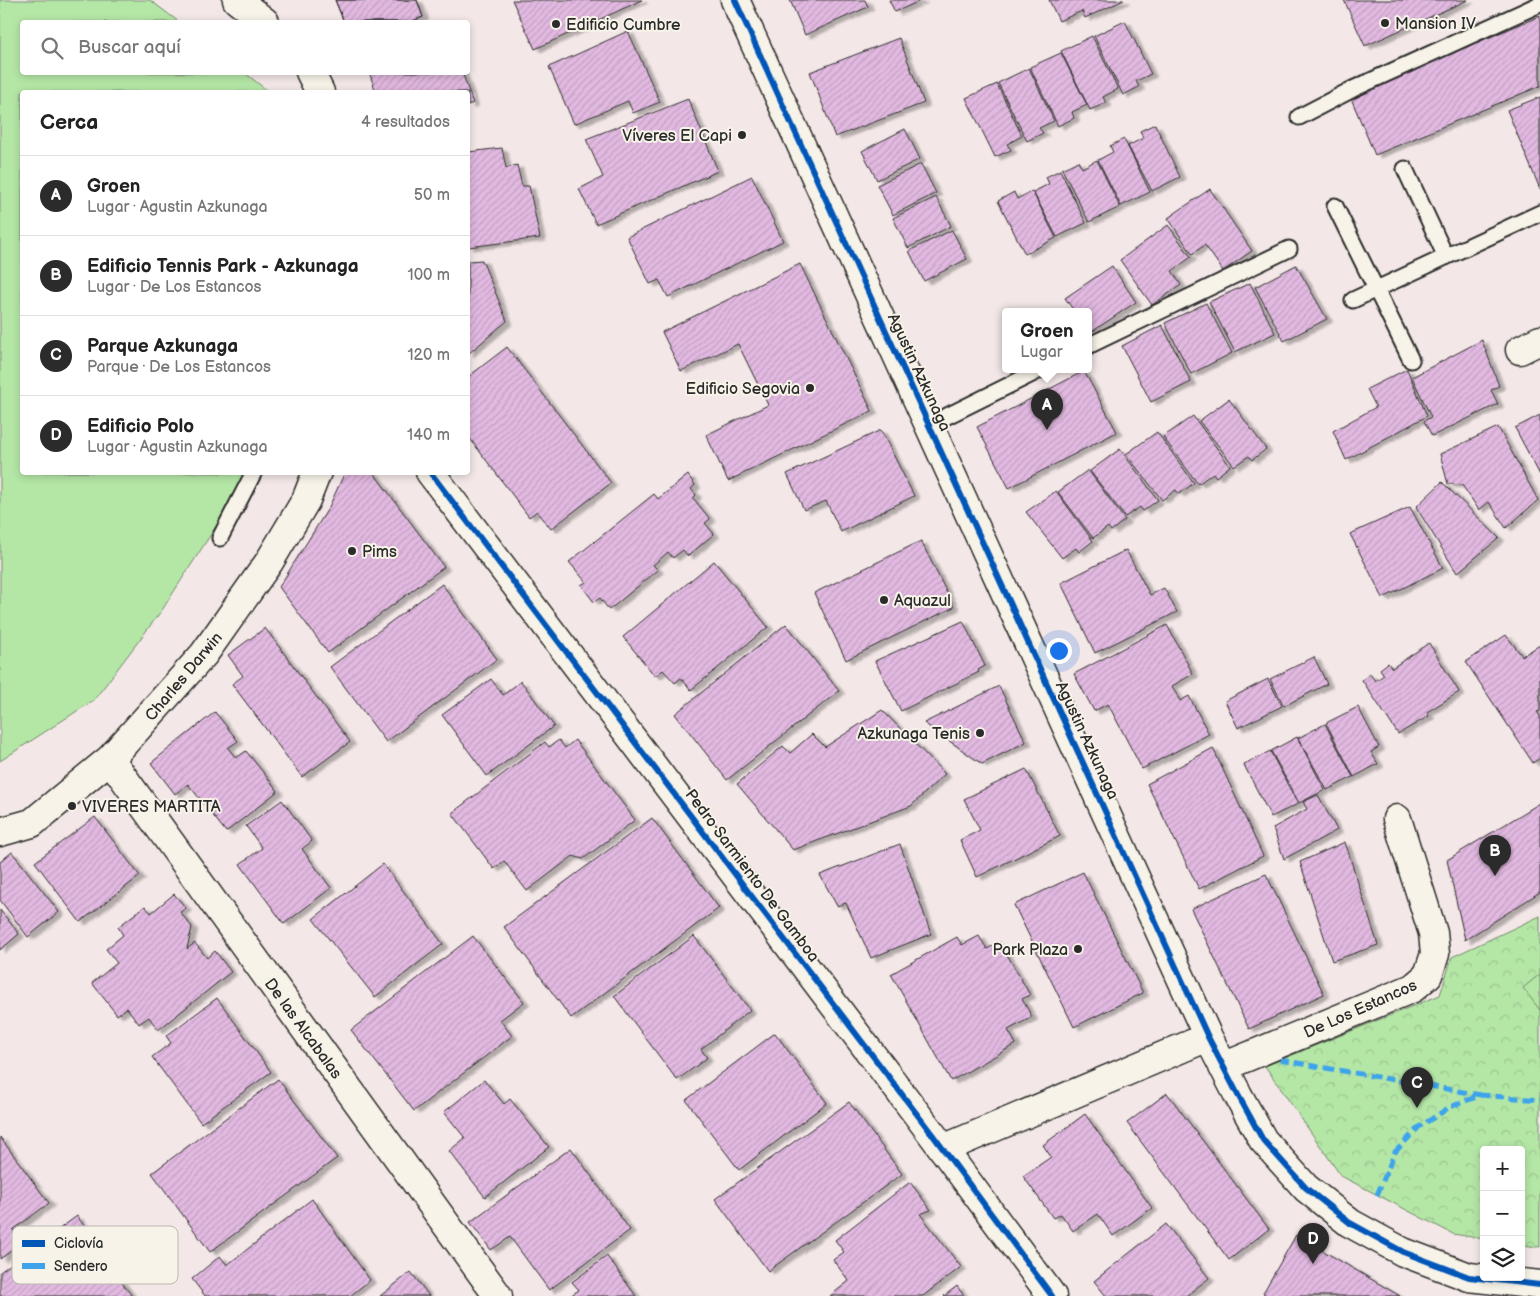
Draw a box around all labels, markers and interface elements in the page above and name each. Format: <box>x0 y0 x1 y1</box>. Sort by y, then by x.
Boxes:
place label: Mansion IV <box>1395 15 1476 34</box>
place label: Edificio Cumbre <box>566 16 681 35</box>
marker: Mansion IV <box>1379 17 1391 29</box>
marker: Edificio Cumbre <box>550 18 562 30</box>
search box <box>20 20 470 75</box>
icon: search <box>38 34 66 62</box>
text: Buscar aquí <box>78 36 181 59</box>
text: Cerca <box>40 110 98 135</box>
text: 4 resultados <box>361 113 450 132</box>
place label: Víveres El Capi <box>622 127 732 146</box>
marker: Víveres El Capi <box>736 129 748 141</box>
text: Groen <box>87 175 140 198</box>
text: A <box>51 186 61 205</box>
text: 50 m <box>414 186 450 205</box>
text: Lugar · Agustin Azkunaga <box>87 198 268 217</box>
text: Edificio Tennis Park - Azkunaga <box>87 255 359 278</box>
text: B <box>50 266 62 285</box>
text: 100 m <box>407 266 450 285</box>
text: Lugar · De Los Estancos <box>87 278 261 297</box>
popup <box>1002 308 1092 373</box>
street label: Agustin Azkunaga <box>883 311 954 435</box>
text: Groen <box>1020 320 1074 343</box>
text: Parque Azkunaga <box>87 335 238 358</box>
text: Lugar <box>1020 343 1062 362</box>
text: C <box>50 346 62 365</box>
text: 120 m <box>407 346 450 365</box>
text: Parque · De Los Estancos <box>87 358 271 377</box>
place label: Edificio Segovia <box>686 380 800 399</box>
marker: Edificio Segovia <box>804 382 816 394</box>
pin: A <box>1031 389 1063 430</box>
text: Edificio Polo <box>87 415 194 438</box>
text: D <box>50 426 62 445</box>
text: 140 m <box>407 426 450 445</box>
text: Lugar · Agustin Azkunaga <box>87 438 268 457</box>
place label: Pims <box>362 543 397 562</box>
marker: Pims <box>346 545 358 557</box>
place label: Aquazul <box>894 592 951 611</box>
marker: Aquazul <box>878 594 890 606</box>
street label: Charles Darwin <box>142 629 227 725</box>
your location <box>1046 638 1072 664</box>
street label: Agustin Azkunaga <box>1051 679 1122 803</box>
place label: Azkunaga Tenis <box>858 725 970 744</box>
marker: Azkunaga Tenis <box>974 727 986 739</box>
street label: Pedro Sarmiento De Gamboa <box>681 786 823 966</box>
place label: VIVERES MARTITA <box>82 798 221 817</box>
marker: VIVERES MARTITA <box>66 800 78 812</box>
pin: B <box>1479 835 1511 876</box>
place label: Park Plaza <box>992 941 1068 960</box>
marker: Park Plaza <box>1072 943 1084 955</box>
street label: De las Alcabalas <box>260 975 346 1083</box>
street label: De Los Estancos <box>1301 976 1420 1043</box>
pin: C <box>1401 1067 1433 1108</box>
map controls <box>1480 1146 1525 1281</box>
button: + <box>1480 1146 1525 1191</box>
button: − <box>1480 1191 1525 1236</box>
pin: D <box>1297 1223 1329 1264</box>
legend <box>12 1226 178 1284</box>
text: Ciclovía <box>54 1235 104 1252</box>
button: layers <box>1480 1236 1525 1281</box>
text: Sendero <box>54 1258 108 1275</box>

